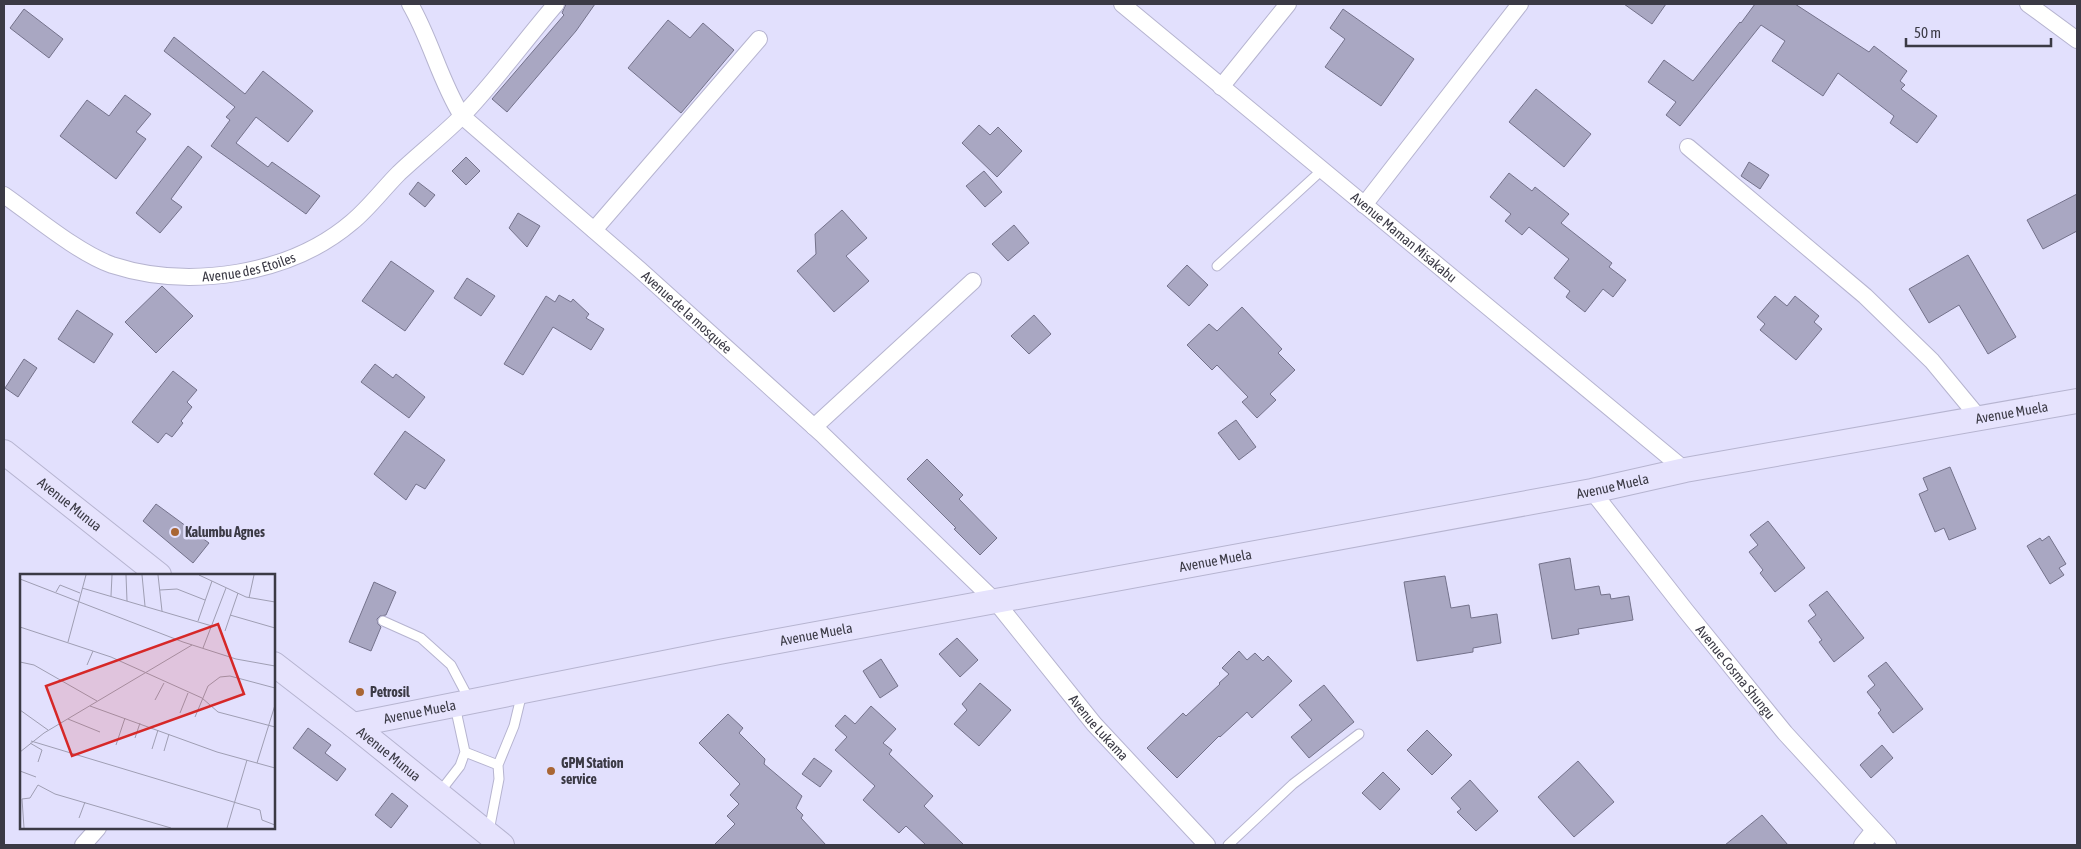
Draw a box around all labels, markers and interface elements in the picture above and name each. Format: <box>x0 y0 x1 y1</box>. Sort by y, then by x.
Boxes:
scale bar <box>1906 15 2051 47</box>
text: 50 m <box>1914 24 1941 41</box>
street label: Avenue Maman Misakabu <box>1348 189 1460 286</box>
street label: Avenue des Etoiles <box>202 249 298 285</box>
street label: Avenue de la mosquée <box>639 268 735 357</box>
street label: Avenue Muela <box>1974 398 2049 427</box>
street label: Avenue Muela <box>1575 470 1650 502</box>
street label: Avenue Munua <box>35 474 105 534</box>
place label: Kalumbu Agnes <box>185 524 265 540</box>
marker: Kalumbu Agnes <box>169 526 181 538</box>
street label: Avenue Muela <box>1178 546 1253 575</box>
inset map <box>20 574 275 829</box>
street label: Avenue Muela <box>779 620 854 649</box>
street label: Avenue Cosma Shungu <box>1693 622 1778 722</box>
place label: Petrosil <box>370 684 410 700</box>
marker: Petrosil <box>354 686 366 698</box>
street label: Avenue Lukama <box>1066 691 1132 764</box>
street label: Avenue Muela <box>382 697 457 727</box>
street label: Avenue Munua <box>354 724 424 784</box>
place label: GPM Station service <box>561 755 624 787</box>
marker: GPM Station service <box>545 765 557 777</box>

